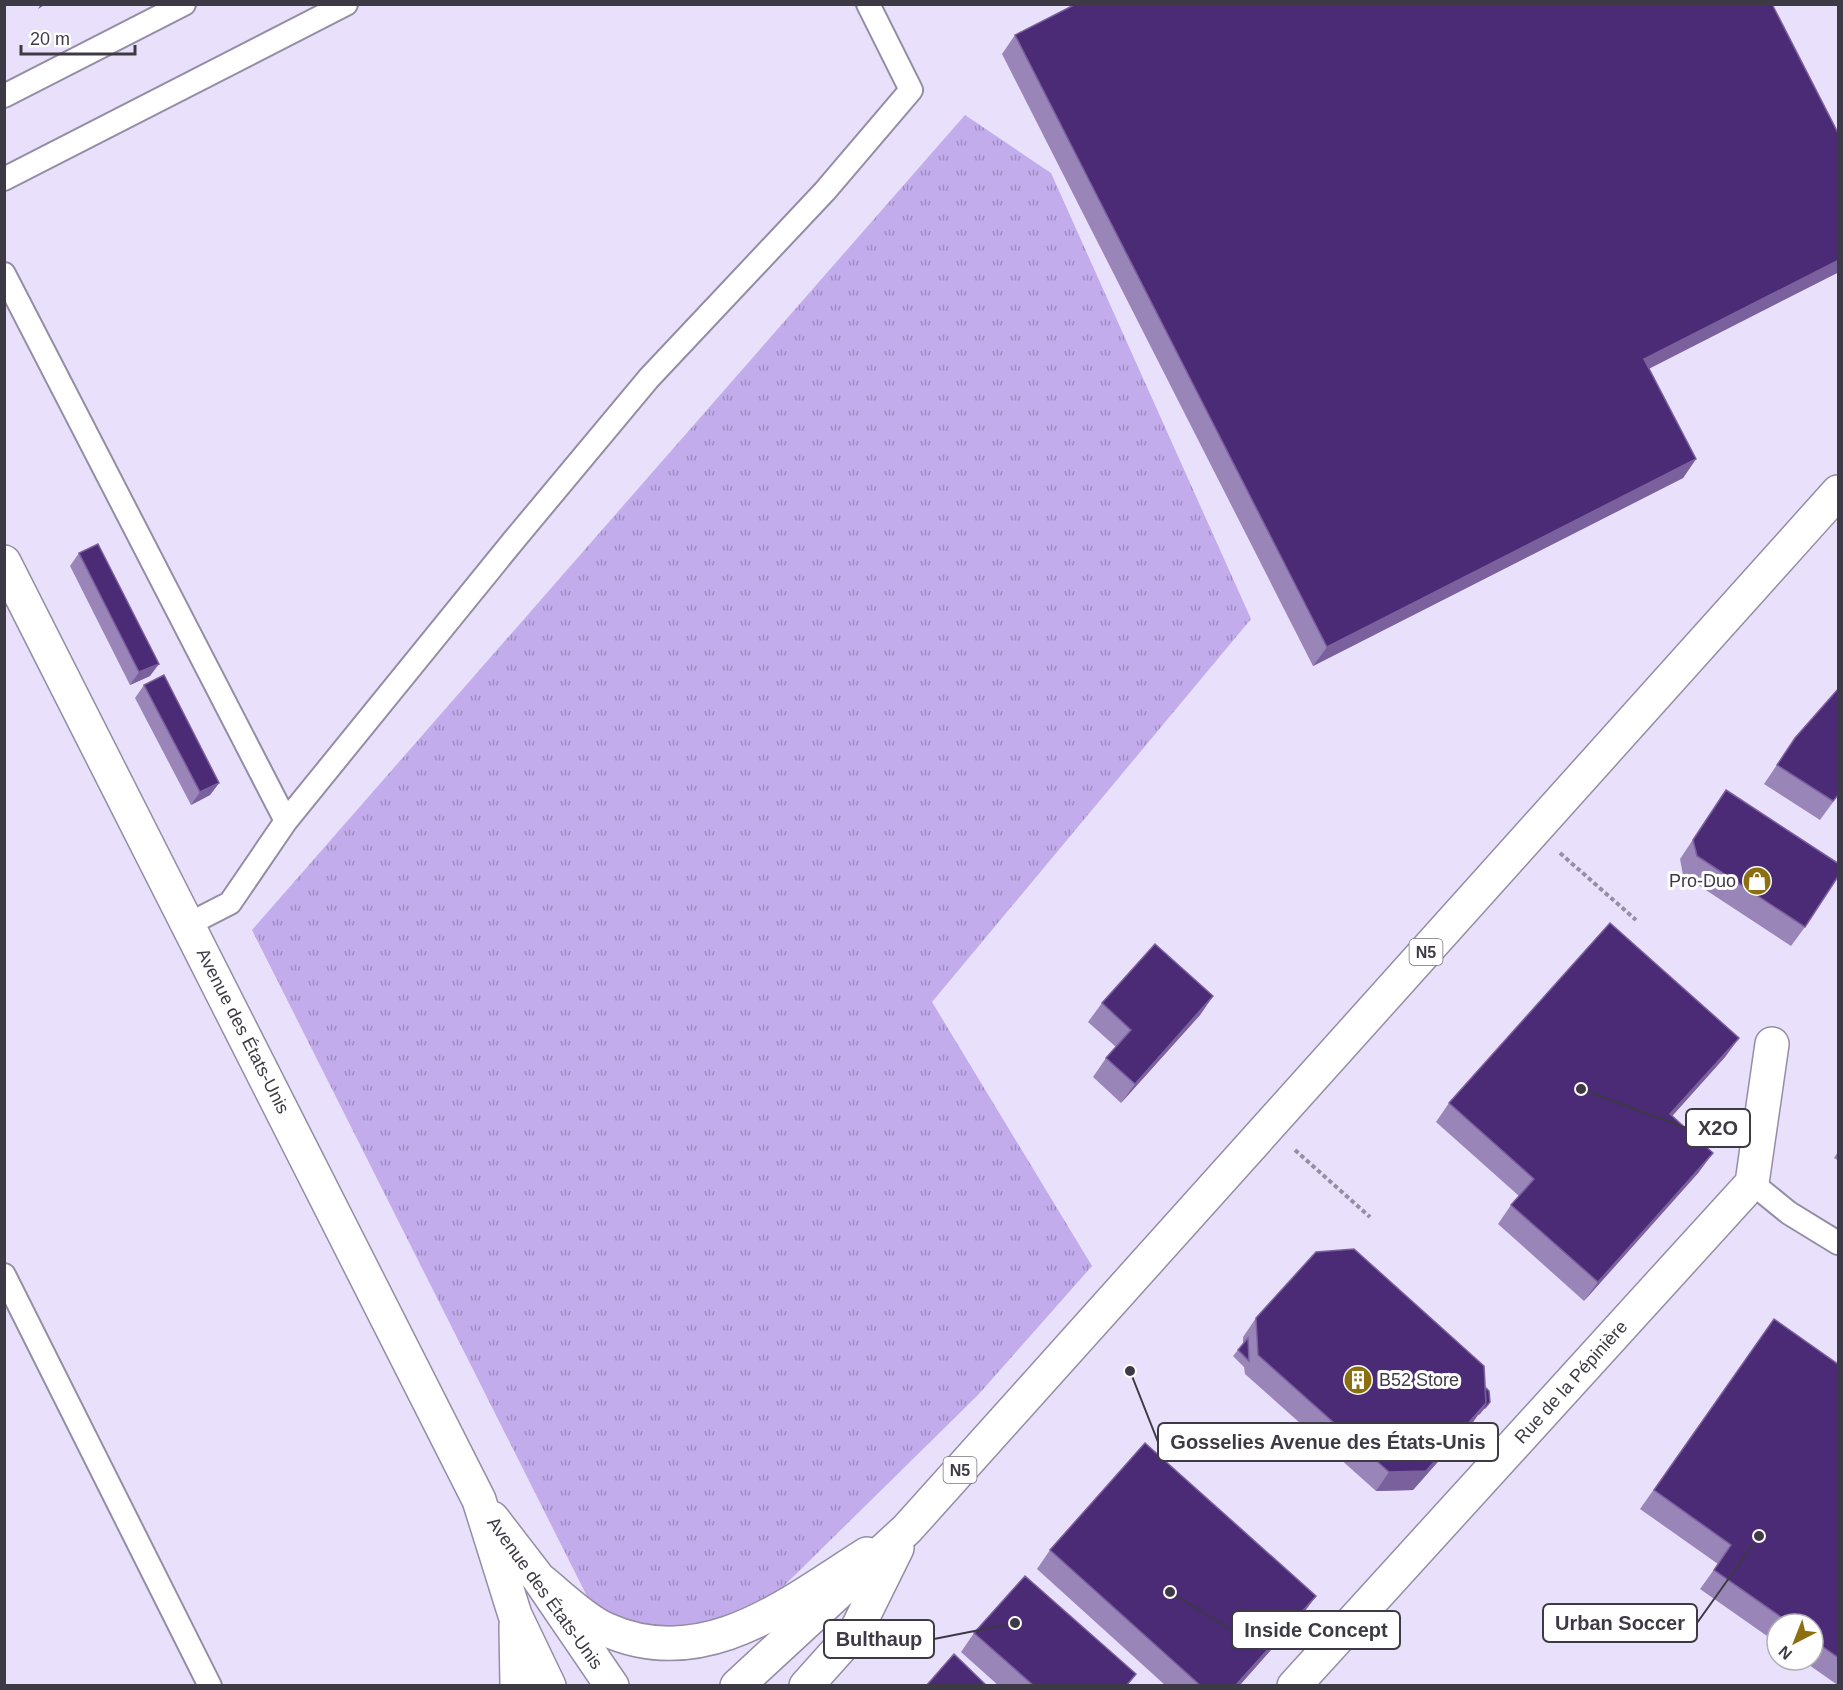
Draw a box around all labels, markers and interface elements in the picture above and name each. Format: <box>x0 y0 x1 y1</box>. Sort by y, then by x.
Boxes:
scale bar <box>21 18 135 56</box>
text: 20 m <box>30 29 70 49</box>
shop icon: Pro-Duo <box>1741 865 1773 897</box>
place label: Pro-Duo <box>1669 871 1736 891</box>
road number: N5 <box>1410 939 1442 965</box>
street label: Avenue des États-Unis <box>193 945 293 1117</box>
callout: X2O <box>1686 1109 1750 1147</box>
text: X2O <box>1698 1117 1738 1139</box>
street label: Rue de la Pépinière <box>1511 1317 1631 1447</box>
building icon: B52 Store <box>1342 1364 1374 1396</box>
place label: B52 Store <box>1379 1370 1459 1390</box>
callout: Gosselies Avenue des États-Unis <box>1158 1423 1498 1461</box>
text: Gosselies Avenue des États-Unis <box>1170 1431 1486 1453</box>
road number: N5 <box>944 1457 976 1483</box>
street label: Avenue des États-Unis <box>483 1513 607 1673</box>
callout: Urban Soccer <box>1543 1604 1697 1642</box>
callout: Inside Concept <box>1232 1611 1400 1649</box>
text: Urban Soccer <box>1555 1612 1685 1634</box>
north arrow <box>1765 1612 1825 1672</box>
text: Inside Concept <box>1244 1619 1388 1641</box>
callout: Bulthaup <box>824 1620 934 1658</box>
text: Bulthaup <box>836 1628 922 1650</box>
text: N <box>1775 1643 1795 1663</box>

